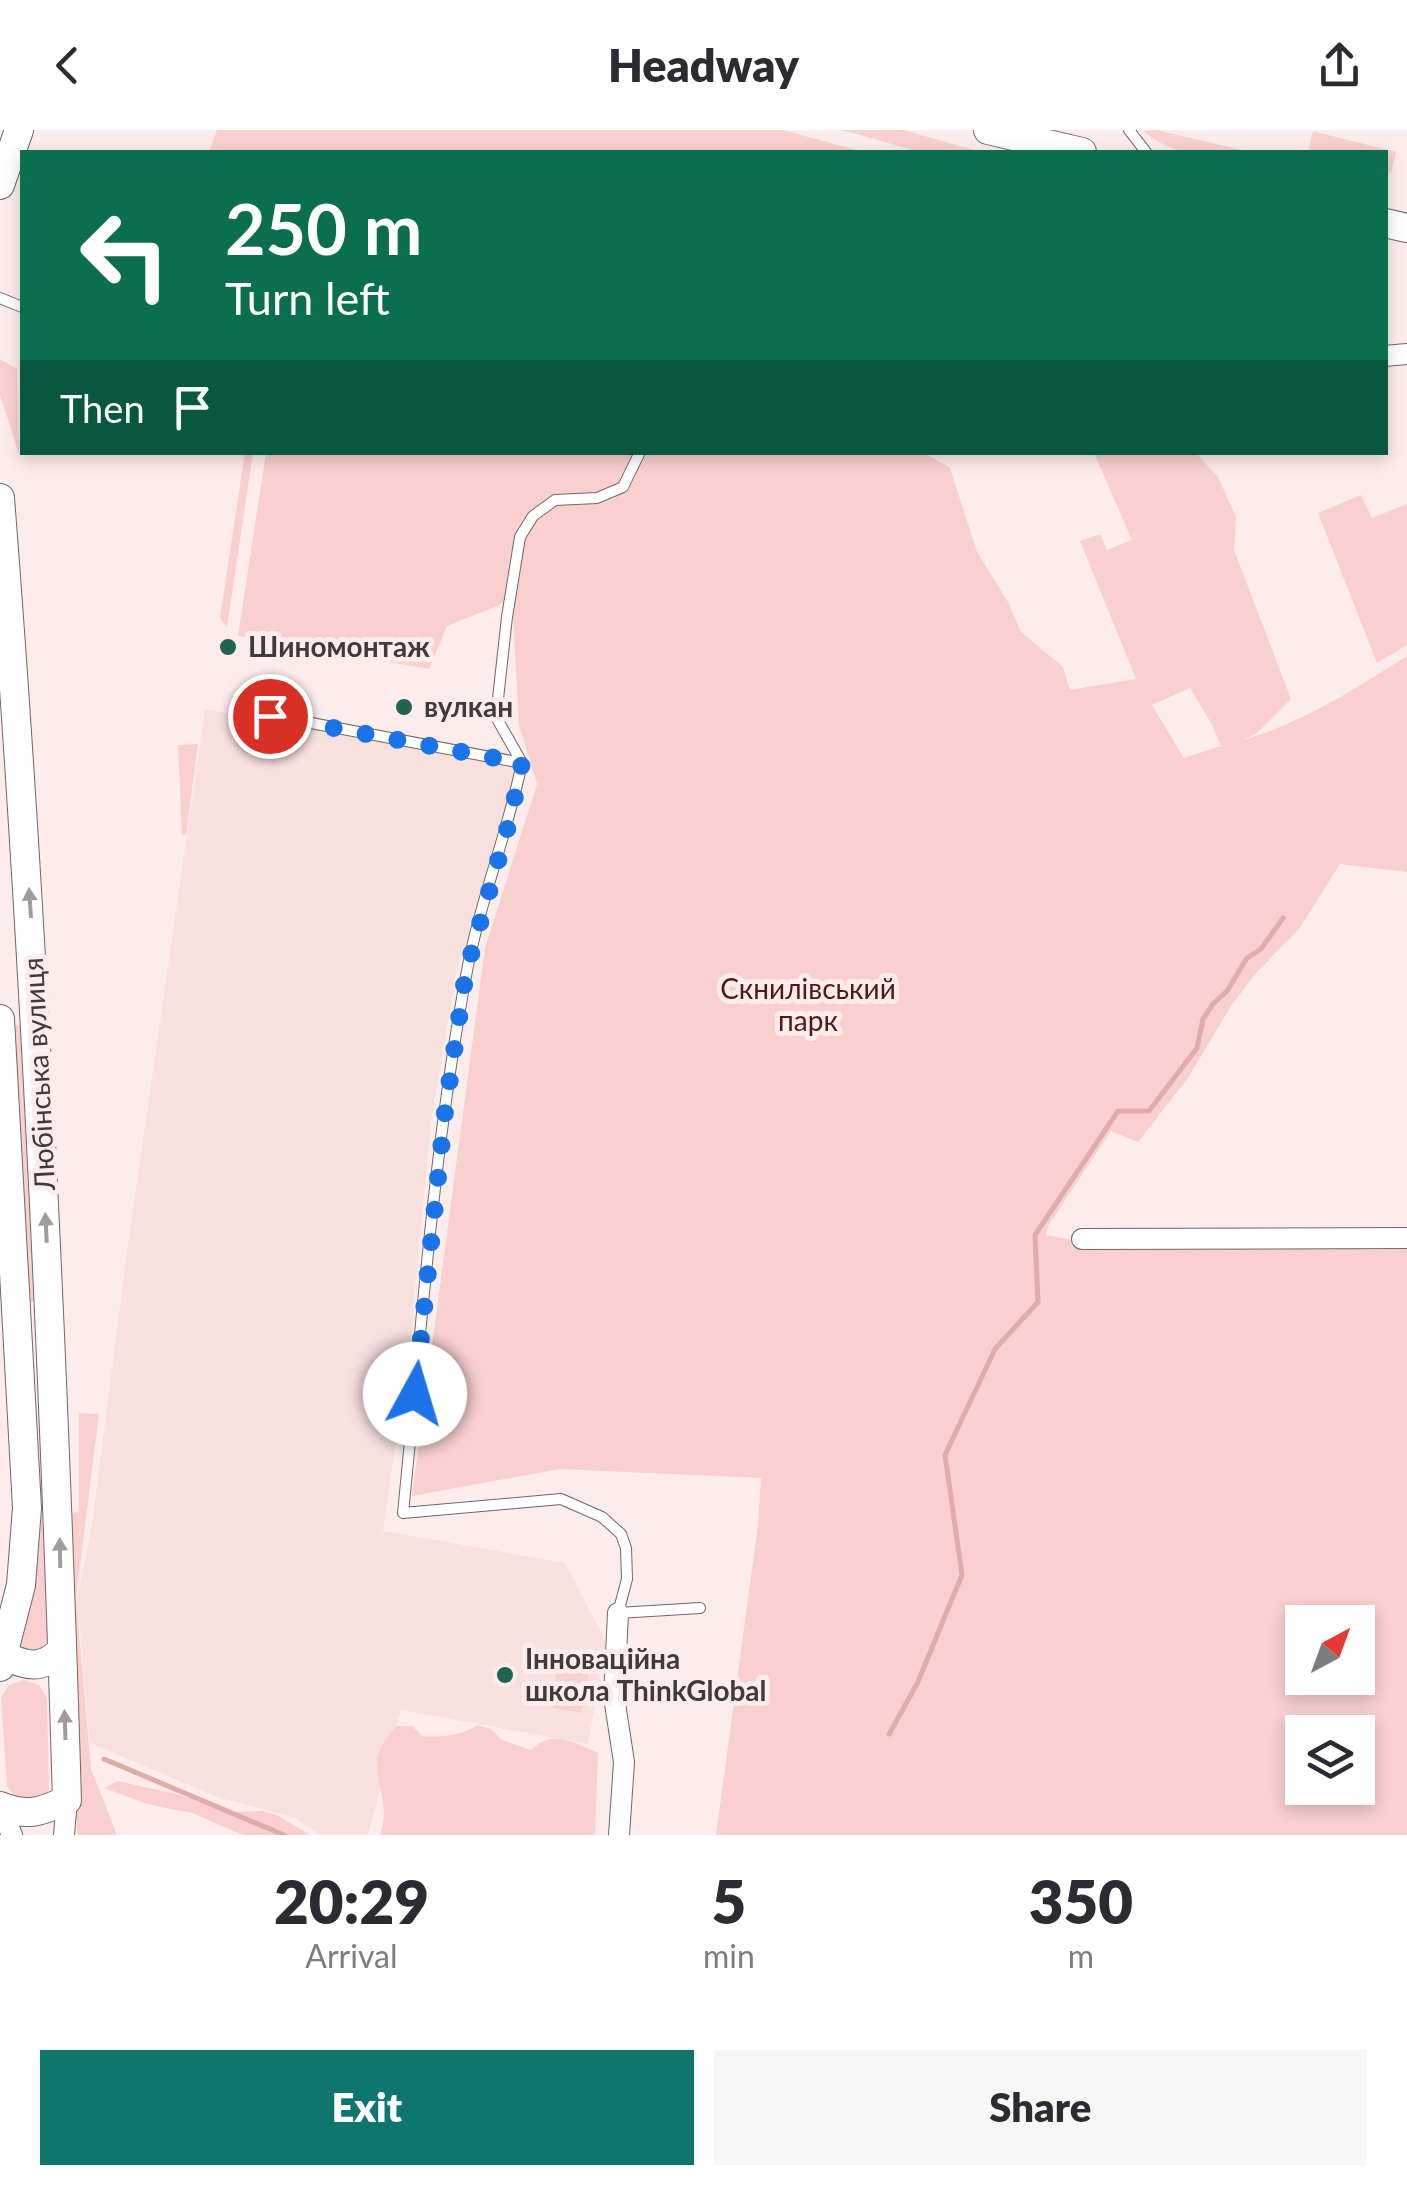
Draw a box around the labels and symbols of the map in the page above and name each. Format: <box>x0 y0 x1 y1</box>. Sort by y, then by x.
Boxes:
place label: Шиномонтаж <box>248 629 430 663</box>
marker: Шиномонтаж <box>217 636 239 658</box>
pin <box>228 674 313 759</box>
place label: вулкан <box>424 689 513 723</box>
marker: вулкан <box>393 696 415 718</box>
one-way arrow <box>21 887 37 919</box>
street label: Любінська вулиця <box>15 957 61 1192</box>
park label: Скнилівський парк <box>720 971 896 1037</box>
one-way arrow <box>38 1212 54 1243</box>
position arrow <box>363 1342 467 1446</box>
one-way arrow <box>51 1536 67 1568</box>
north arrow <box>1285 1605 1375 1695</box>
place label: Інноваційна школа ThinkGlobal <box>525 1641 767 1707</box>
marker: Інноваційна школа ThinkGlobal <box>494 1664 516 1686</box>
one-way arrow <box>56 1708 72 1740</box>

